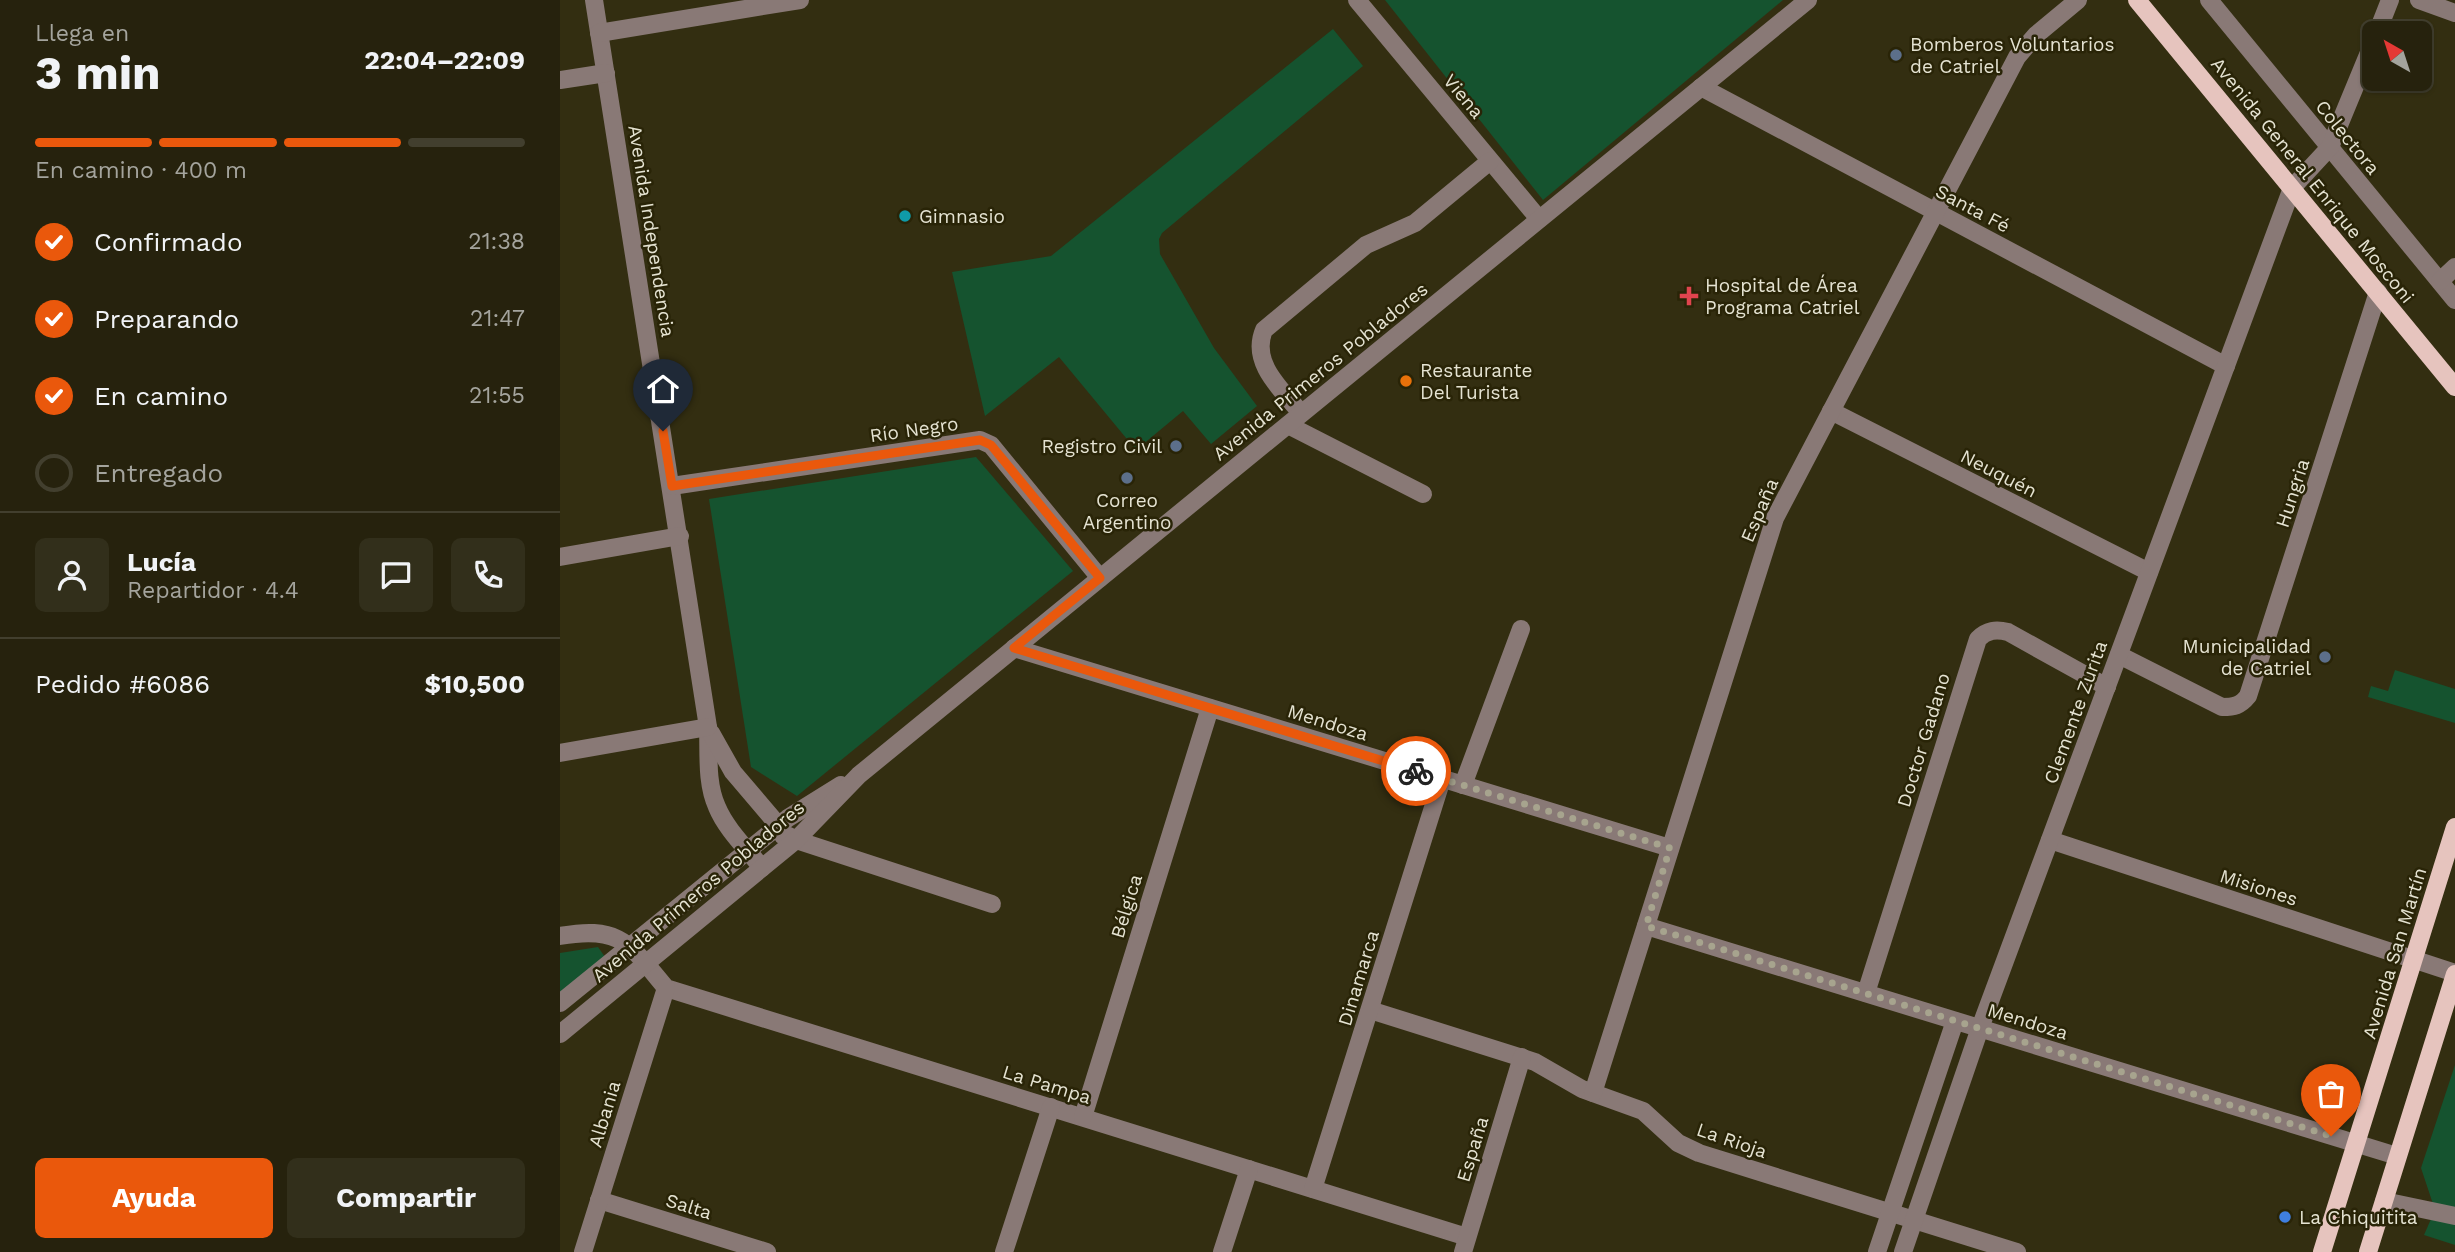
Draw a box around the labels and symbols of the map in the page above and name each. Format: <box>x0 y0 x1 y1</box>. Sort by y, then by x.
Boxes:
north arrow <box>2362 21 2432 91</box>
place label: Bomberos Voluntarios de Catriel <box>1910 33 2114 78</box>
marker: Bomberos Voluntarios de Catriel <box>1888 47 1904 63</box>
street label: Avenida General Enrique Mosconi <box>2206 53 2419 308</box>
street label: Viena <box>1438 69 1489 123</box>
street label: Colectora <box>2311 95 2385 180</box>
street label: Avenida Independencia <box>623 124 680 339</box>
street label: Santa Fé <box>1932 179 2014 238</box>
place label: Gimnasio <box>919 205 1005 228</box>
marker: Gimnasio <box>897 208 913 224</box>
place label: Hospital de Área Programa Catriel <box>1705 274 1860 319</box>
street label: Avenida Primeros Pobladores <box>1208 277 1433 465</box>
marker: Hospital de Área Programa Catriel <box>1679 286 1699 306</box>
pin <box>633 359 693 431</box>
place label: Restaurante Del Turista <box>1420 359 1533 404</box>
marker: Restaurante Del Turista <box>1398 373 1414 389</box>
street label: Río Negro <box>868 412 960 447</box>
place label: Registro Civil <box>1041 435 1162 458</box>
marker: Registro Civil <box>1168 438 1184 454</box>
street label: Neuquén <box>1957 444 2041 502</box>
street label: Hungria <box>2271 456 2314 530</box>
marker: Correo Argentino <box>1119 470 1135 486</box>
street label: España <box>1736 474 1783 546</box>
place label: Correo Argentino <box>1083 489 1171 534</box>
place label: Municipalidad de Catriel <box>2183 635 2311 680</box>
street label: Clemente Zurita <box>2039 637 2112 787</box>
marker: Municipalidad de Catriel <box>2317 649 2333 665</box>
street label: Doctor Gadano <box>1892 670 1955 810</box>
street label: Mendoza <box>1285 699 1371 746</box>
courier <box>1381 736 1451 806</box>
street label: Avenida Primeros Pobladores <box>587 796 809 987</box>
street label: Misiones <box>2217 864 2301 911</box>
street label: Avenida San Martín <box>2357 865 2432 1042</box>
street label: Bélgica <box>1106 871 1147 941</box>
street label: Dinamarca <box>1333 927 1384 1029</box>
street label: Mendoza <box>1985 998 2071 1045</box>
street label: La Pampa <box>1000 1060 1094 1109</box>
pin <box>2301 1064 2361 1136</box>
street label: Albania <box>583 1078 626 1150</box>
street label: España <box>1452 1113 1493 1185</box>
street label: La Rioja <box>1694 1118 1770 1163</box>
street label: Salta <box>663 1189 715 1224</box>
place label: La Chiquitita <box>2299 1206 2418 1229</box>
marker: La Chiquitita <box>2277 1209 2293 1225</box>

